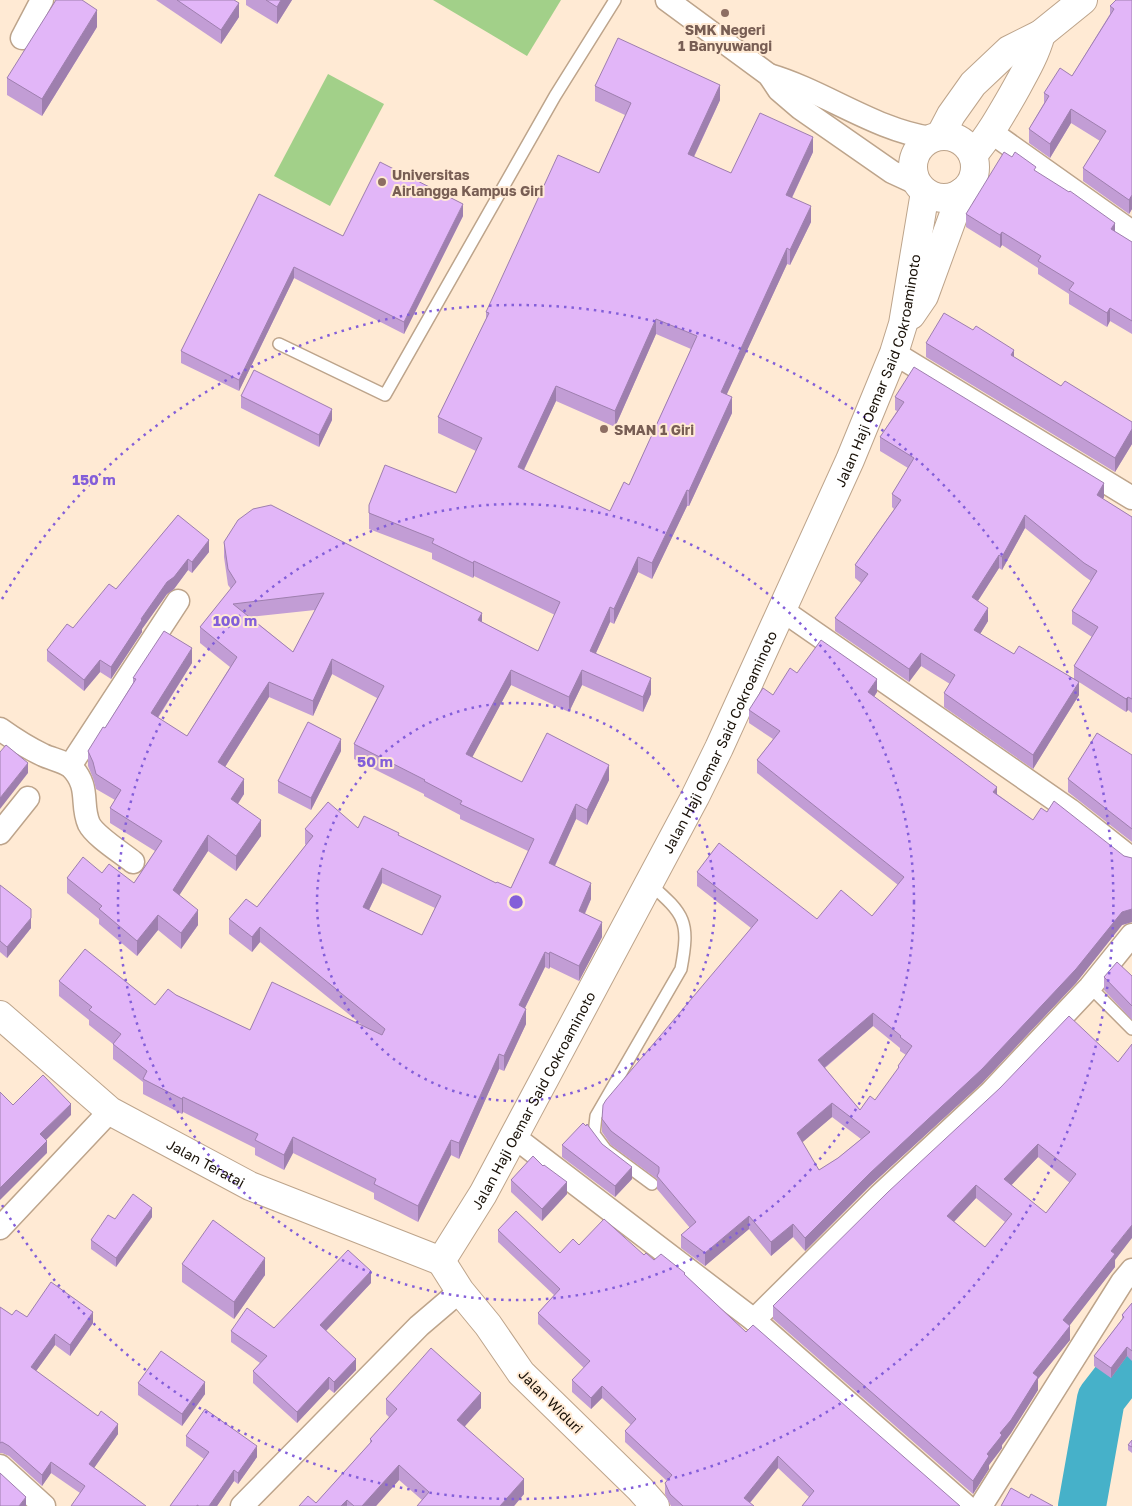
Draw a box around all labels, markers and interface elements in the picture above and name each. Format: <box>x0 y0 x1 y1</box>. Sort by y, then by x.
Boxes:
marker: SMK Negeri 1 Banyuwangi <box>719 7 731 19</box>
place label: SMK Negeri 1 Banyuwangi <box>678 21 772 54</box>
place label: Universitas Airlangga Kampus Giri <box>392 166 544 199</box>
marker: Universitas Airlangga Kampus Giri <box>376 176 388 188</box>
street label: Jalan Haji Oemar Said Cokroaminoto <box>831 253 923 489</box>
place label: SMAN 1 Giri <box>614 421 694 438</box>
marker: SMAN 1 Giri <box>598 423 610 435</box>
text: 150 m <box>72 470 116 488</box>
text: 100 m <box>213 611 257 629</box>
street label: Jalan Haji Oemar Said Cokroaminoto <box>658 628 780 856</box>
text: 50 m <box>357 752 393 770</box>
centre of rings <box>507 893 525 911</box>
street label: Jalan Haji Oemar Said Cokroaminoto <box>467 988 598 1212</box>
street label: Jalan Teratai <box>164 1135 248 1190</box>
street label: Jalan Widuri <box>515 1365 587 1437</box>

